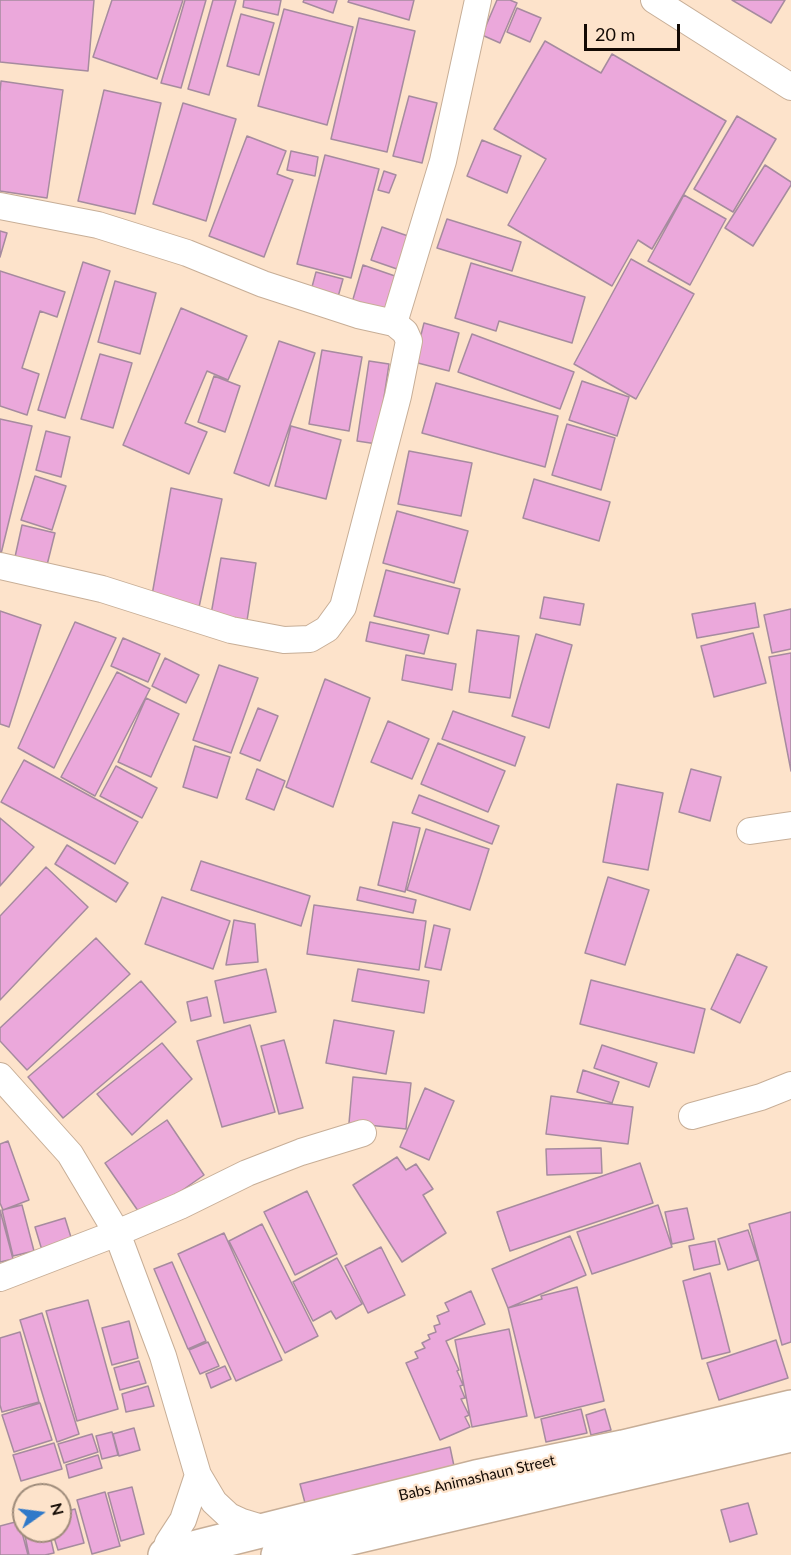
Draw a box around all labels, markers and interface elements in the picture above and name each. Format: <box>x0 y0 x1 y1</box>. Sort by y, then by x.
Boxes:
scale bar <box>587 12 683 50</box>
text: 20 m <box>595 23 635 45</box>
street label: Babs Animashaun Street <box>397 1451 557 1505</box>
north arrow <box>12 1483 72 1543</box>
text: N <box>47 1501 69 1517</box>

